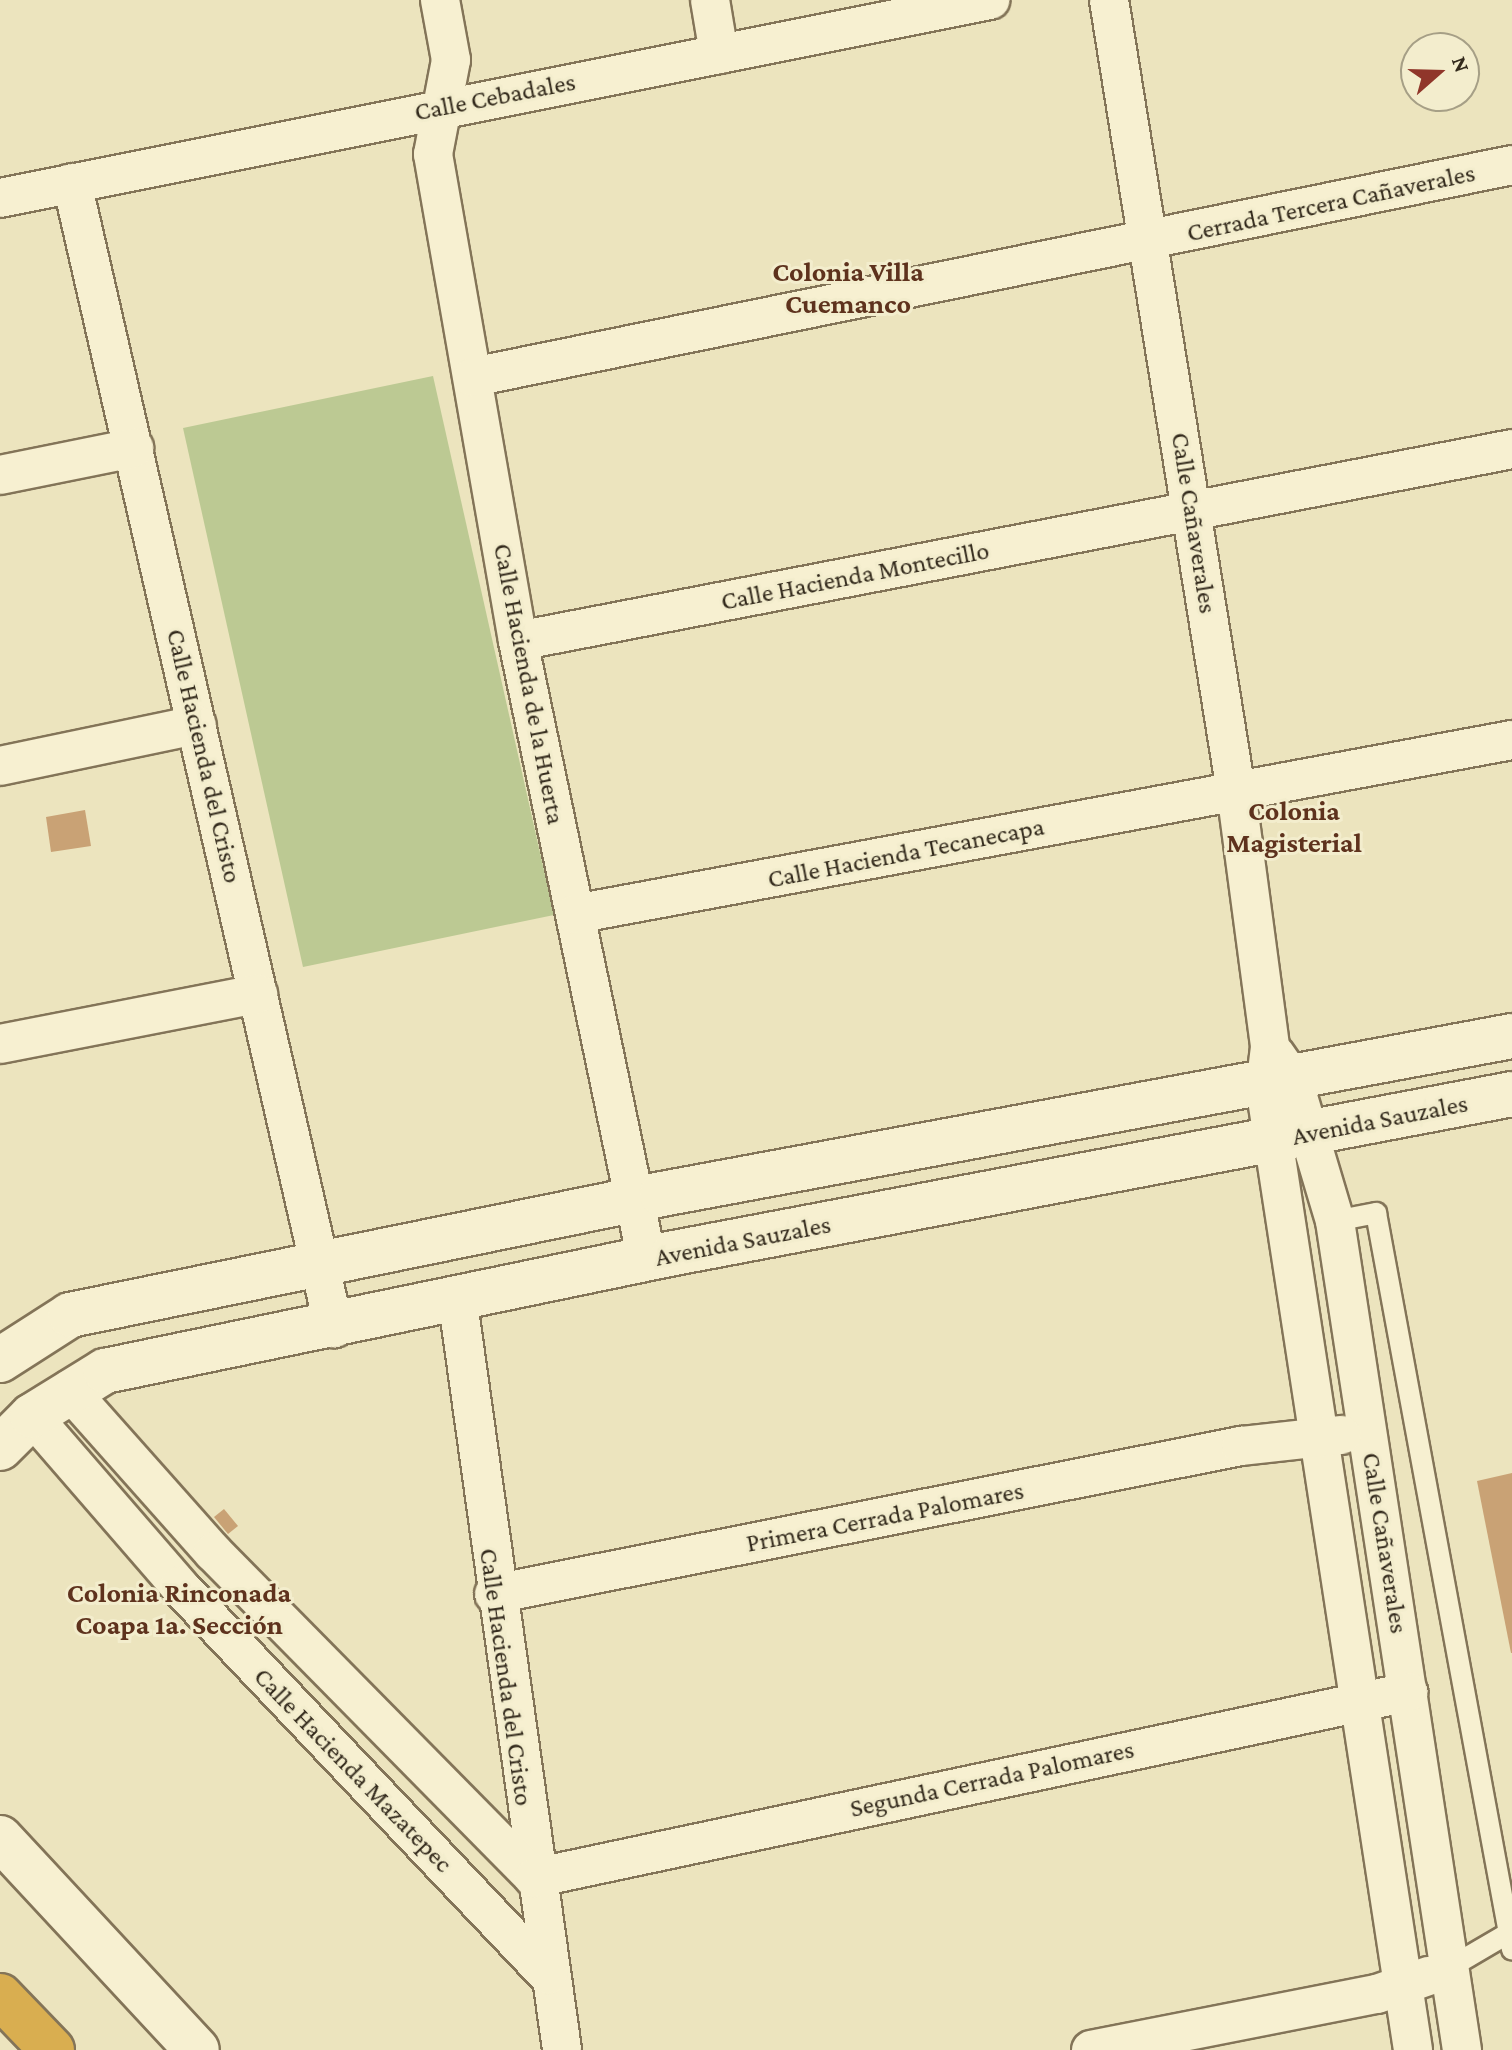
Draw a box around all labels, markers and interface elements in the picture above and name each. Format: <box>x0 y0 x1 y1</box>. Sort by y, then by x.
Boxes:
north arrow <box>1400 32 1480 112</box>
text: N <box>1447 53 1475 76</box>
street label: Calle Cebadales <box>412 66 578 128</box>
street label: Cerrada Tercera Cañaverales <box>1184 157 1478 249</box>
district label: Colonia Villa Cuemanco <box>772 255 924 321</box>
street label: Calle Cañaverales <box>1164 430 1224 616</box>
street label: Calle Hacienda Montecillo <box>718 535 992 617</box>
street label: Calle Hacienda de la Huerta <box>486 541 572 827</box>
street label: Calle Hacienda del Cristo <box>160 626 248 886</box>
district label: Colonia Magisterial <box>1226 794 1362 860</box>
street label: Calle Hacienda Tecanecapa <box>765 811 1047 895</box>
street label: Avenida Sauzales <box>1290 1088 1470 1152</box>
street label: Avenida Sauzales <box>653 1209 833 1273</box>
street label: Calle Cañaverales <box>1355 1450 1415 1636</box>
street label: Primera Cerrada Palomares <box>744 1475 1026 1559</box>
street label: Calle Hacienda del Cristo <box>472 1546 540 1808</box>
district label: Colonia Rinconada Coapa 1a. Sección <box>67 1576 291 1642</box>
street label: Calle Hacienda Mazatepec <box>247 1661 459 1879</box>
street label: Segunda Cerrada Palomares <box>847 1734 1137 1824</box>

